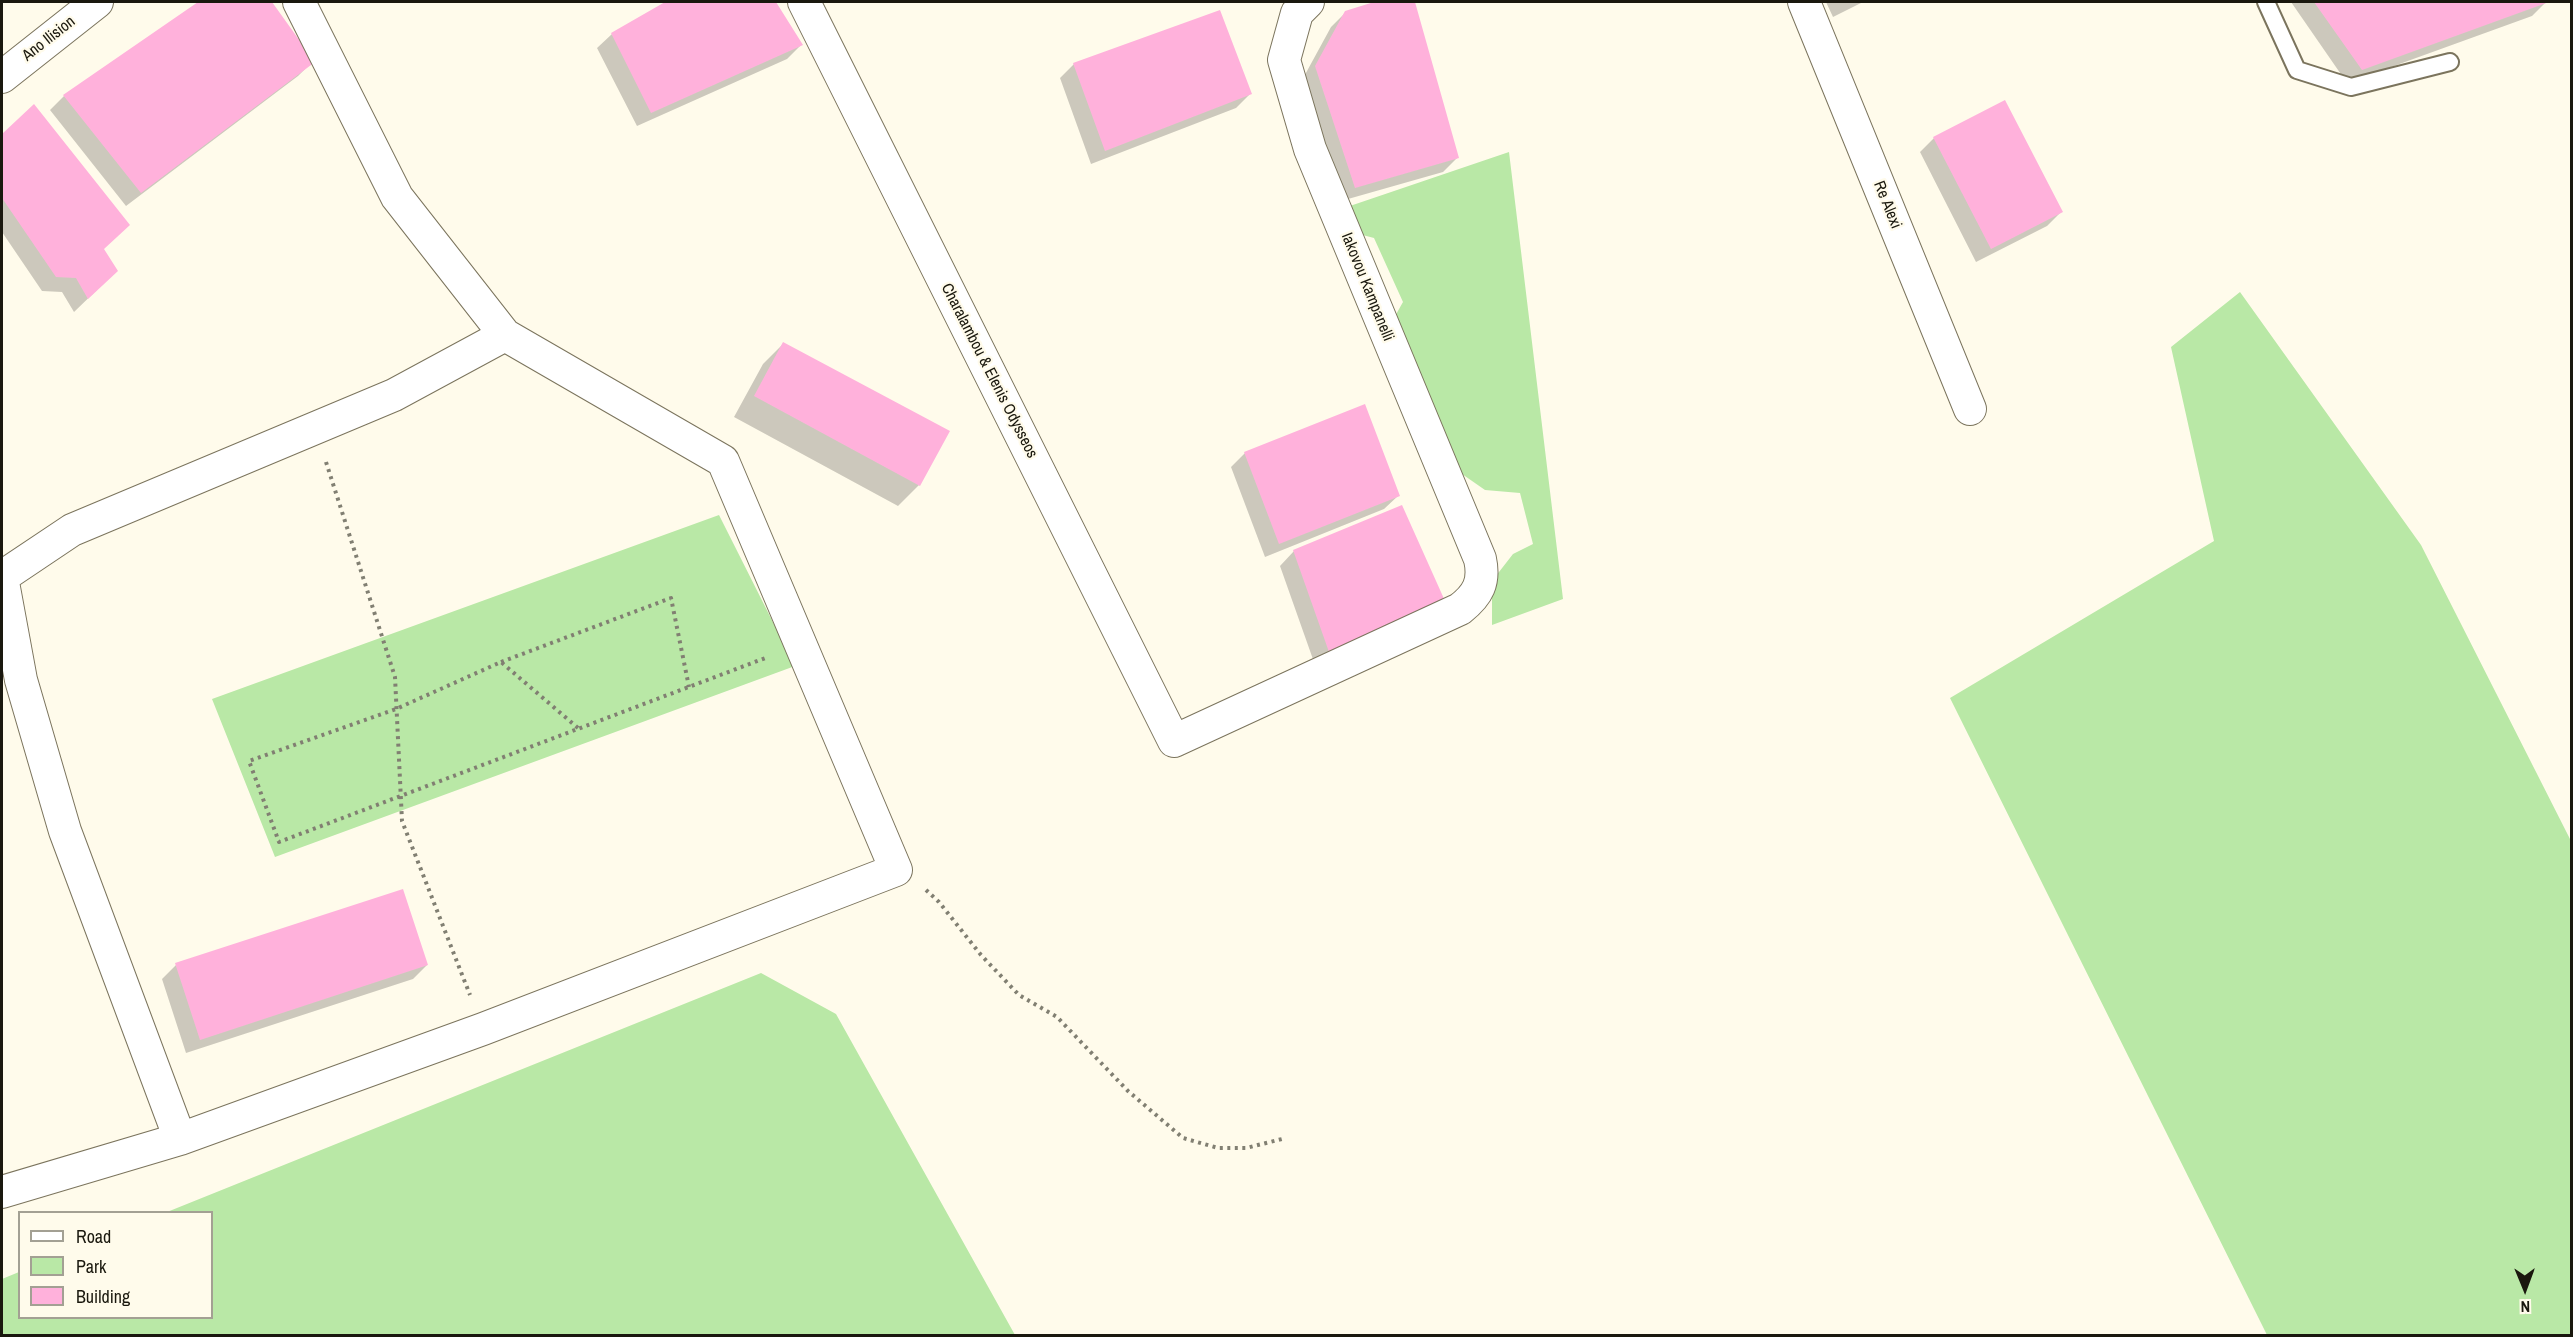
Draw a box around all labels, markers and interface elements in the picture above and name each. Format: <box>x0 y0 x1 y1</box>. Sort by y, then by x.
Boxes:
street label: Ano Ilision <box>19 12 79 66</box>
street label: Re Alexi <box>1869 178 1905 232</box>
street label: Iakovou Kampanelli <box>1337 230 1397 344</box>
street label: Charalambou & Elenis Odysseos <box>937 281 1041 461</box>
legend <box>18 1211 213 1319</box>
text: Road <box>76 1224 111 1249</box>
text: Park <box>76 1254 106 1279</box>
north arrow <box>2495 1259 2555 1319</box>
text: Building <box>76 1284 130 1309</box>
text: N <box>2520 1296 2530 1318</box>

